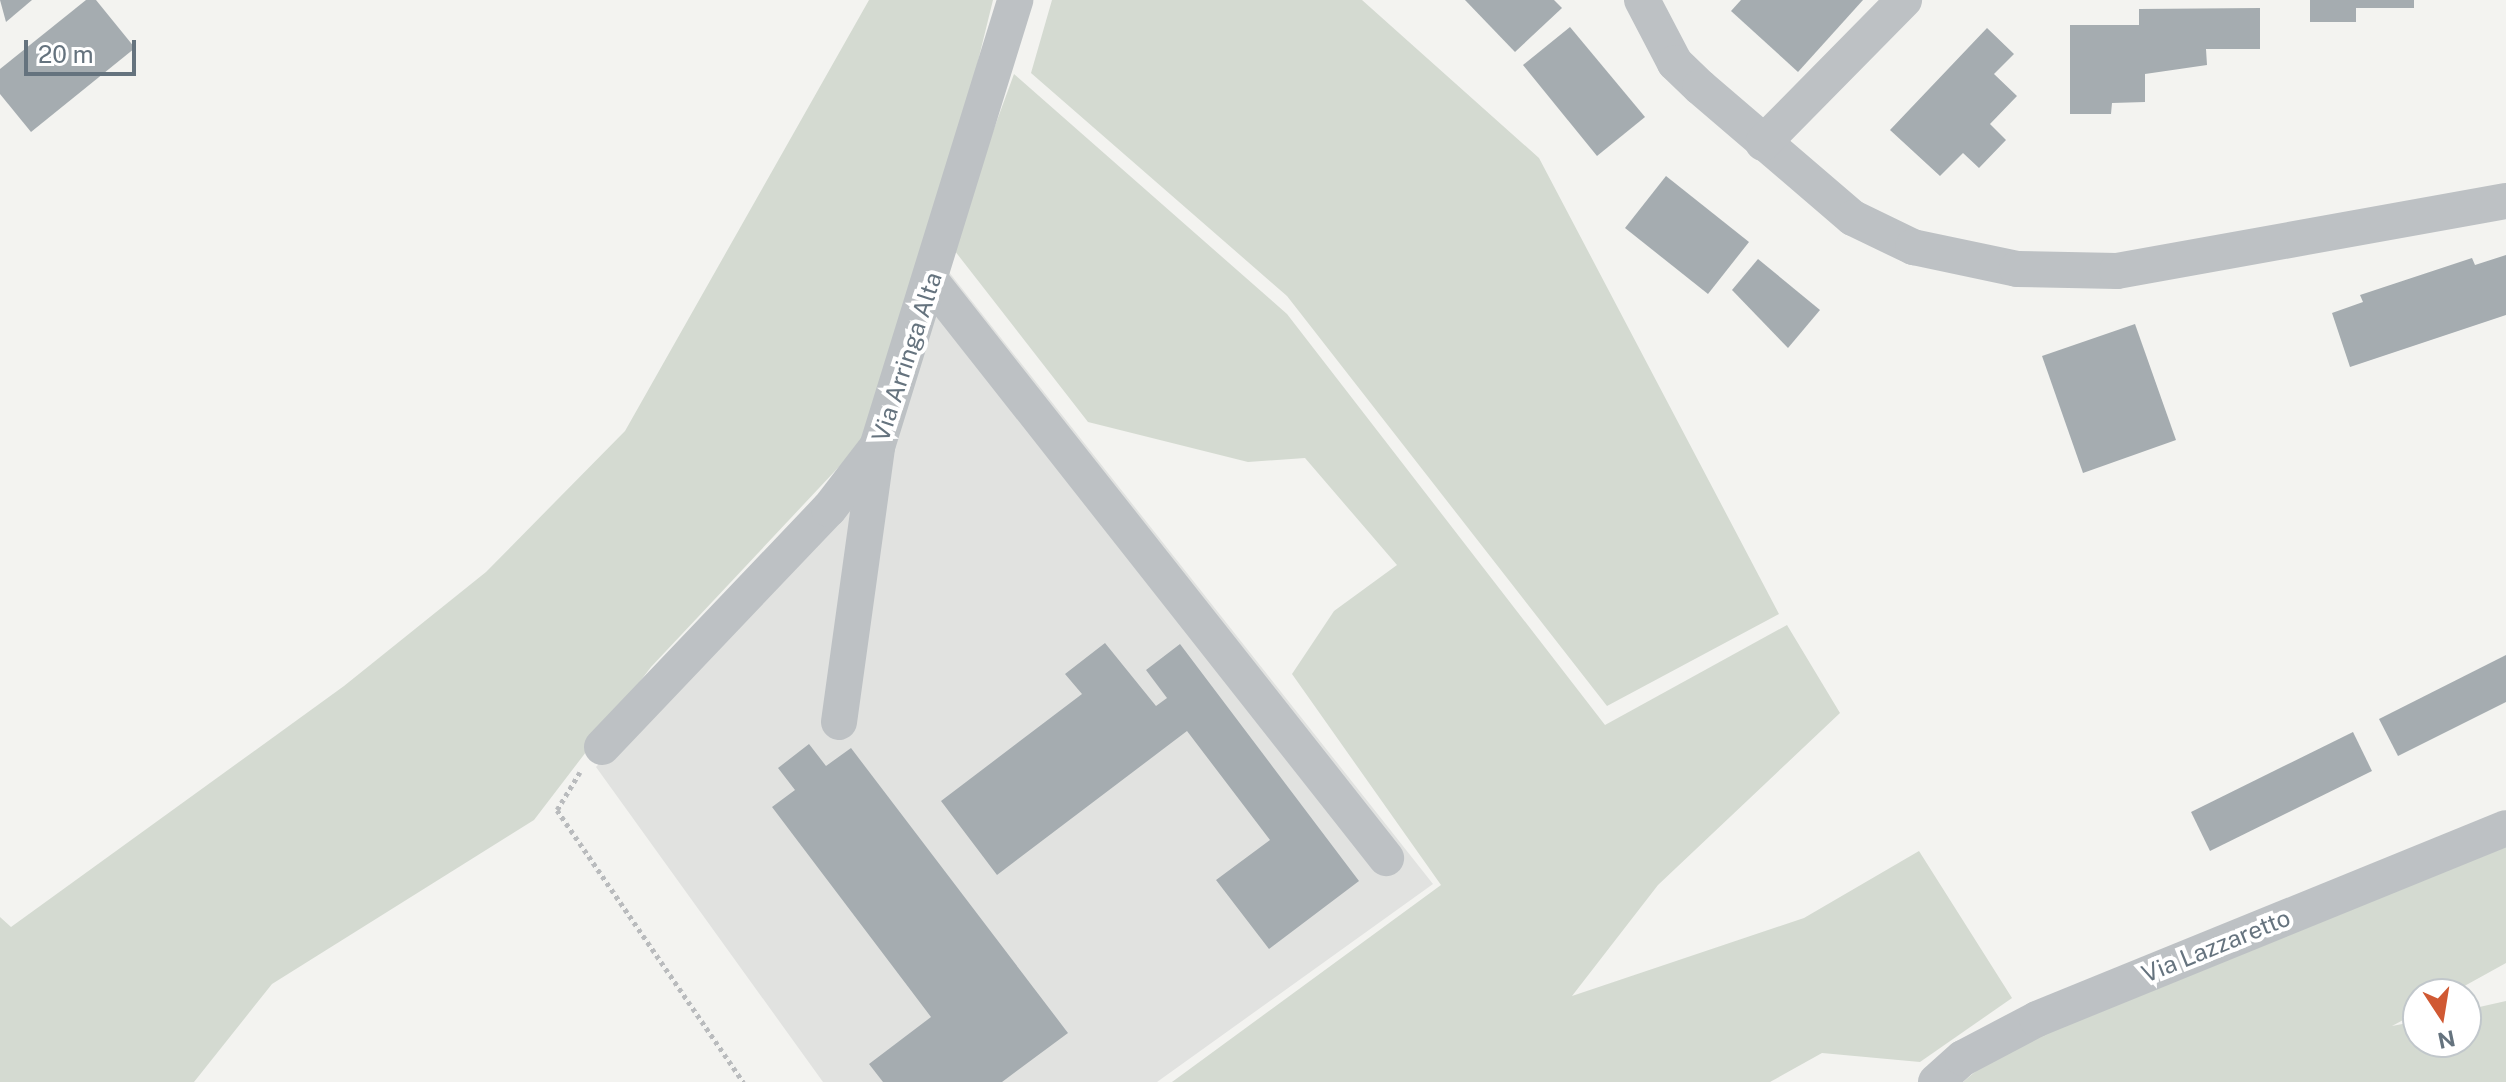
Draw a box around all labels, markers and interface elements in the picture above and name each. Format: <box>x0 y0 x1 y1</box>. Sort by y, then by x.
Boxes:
scale bar <box>28 24 140 74</box>
text: 20 m <box>38 40 94 68</box>
street label: Via Arringa Alta <box>866 269 948 445</box>
street label: Via Lazzaretto <box>2138 903 2294 989</box>
north arrow <box>2402 978 2482 1058</box>
text: N <box>2435 1025 2458 1054</box>

